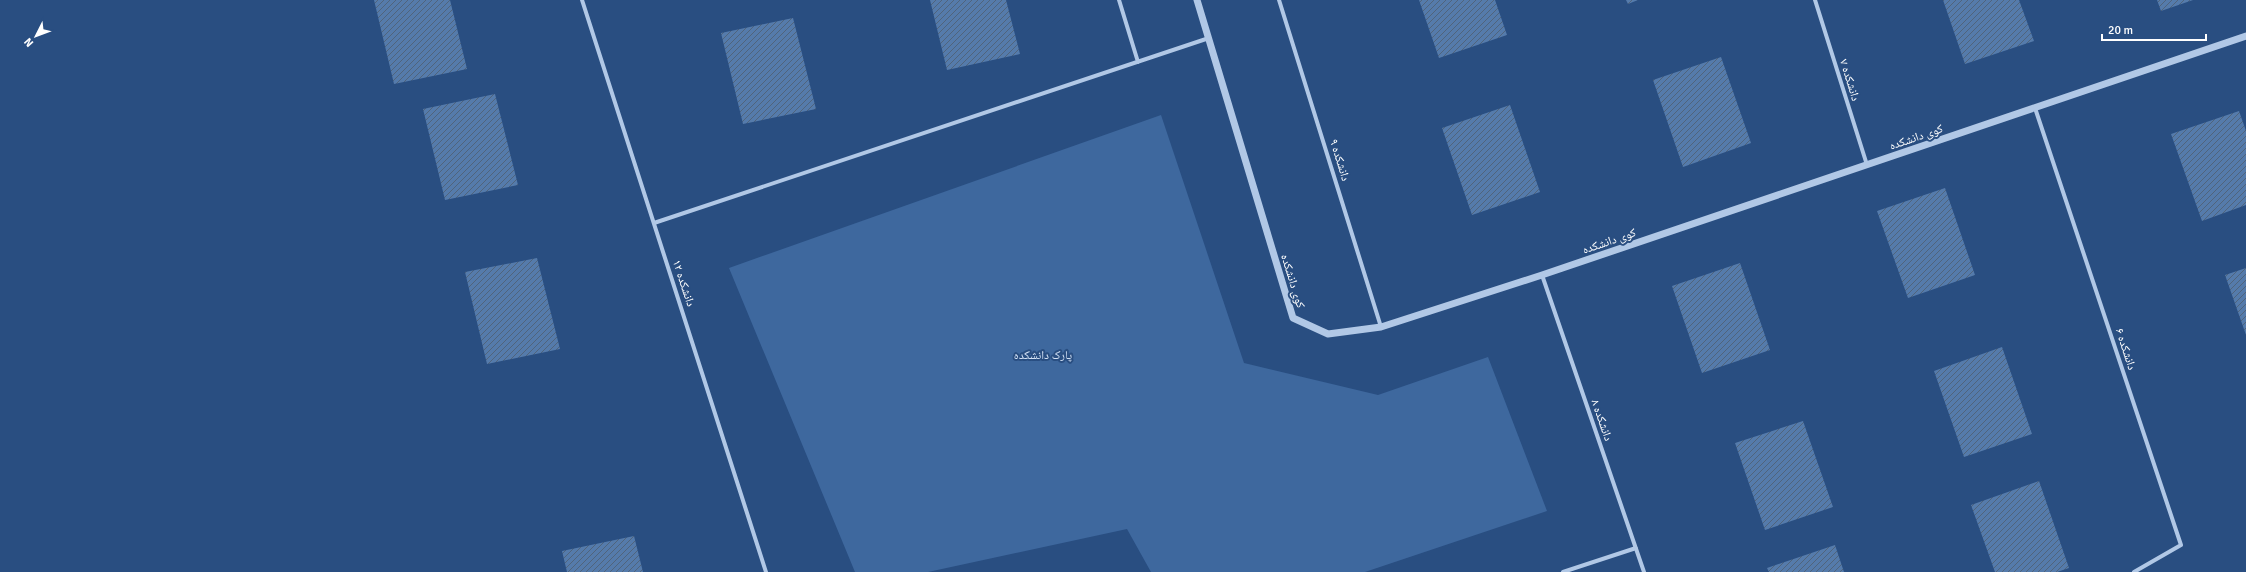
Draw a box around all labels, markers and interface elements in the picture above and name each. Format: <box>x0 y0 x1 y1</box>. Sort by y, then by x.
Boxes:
north arrow <box>16 16 56 56</box>
scale bar <box>2102 16 2206 42</box>
text: 20 m <box>2108 23 2133 38</box>
text: N <box>22 35 36 50</box>
street label: دانشکده ۷ <box>1836 57 1863 103</box>
street label: کوی دانشکده <box>1887 121 1945 154</box>
street label: دانشکده ۹ <box>1326 137 1353 183</box>
street label: کوی دانشکده <box>1580 225 1638 258</box>
street label: کوی دانشکده <box>1277 252 1308 310</box>
street label: دانشکده ۱۲ <box>669 258 698 309</box>
street label: دانشکده ۶ <box>2112 326 2139 372</box>
park label: پارک دانشکده <box>1014 348 1073 363</box>
street label: دانشکده ۸ <box>1587 397 1616 443</box>

